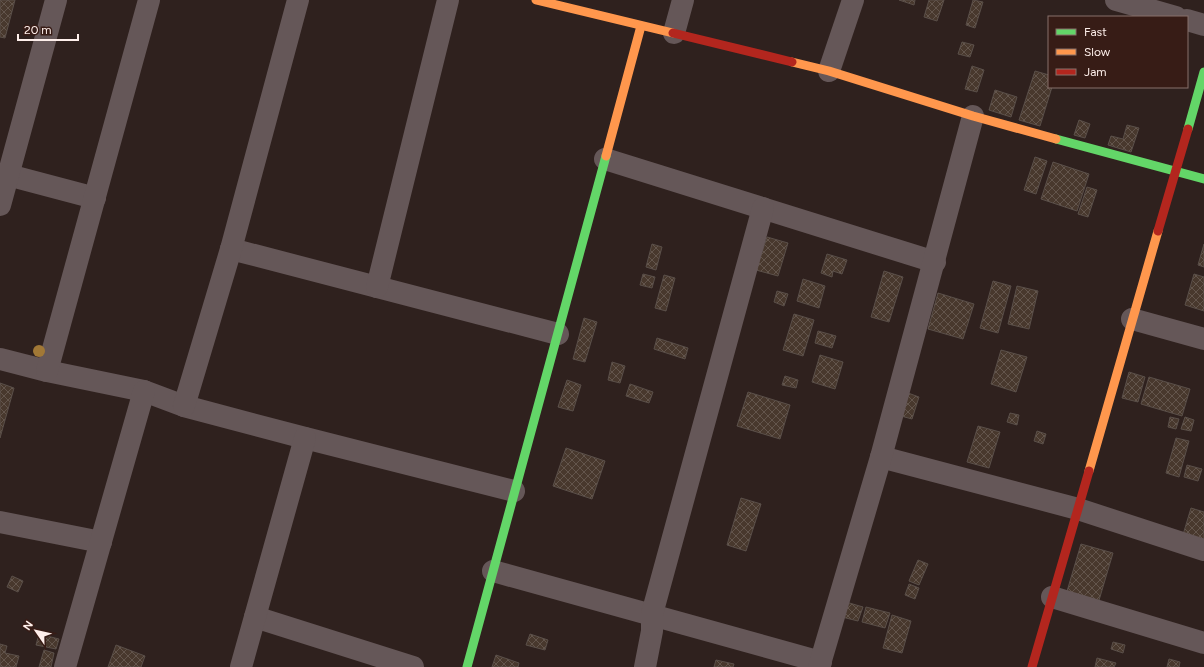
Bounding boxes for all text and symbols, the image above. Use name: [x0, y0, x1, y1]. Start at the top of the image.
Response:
scale bar: [18, 16, 78, 42]
legend: [1048, 16, 1188, 88]
text: 20 m: [24, 23, 52, 37]
text: Fast: [1084, 25, 1107, 39]
text: Slow: [1084, 45, 1111, 59]
text: Jam: [1084, 65, 1107, 79]
north arrow: [16, 611, 56, 651]
text: N: [20, 619, 36, 633]

